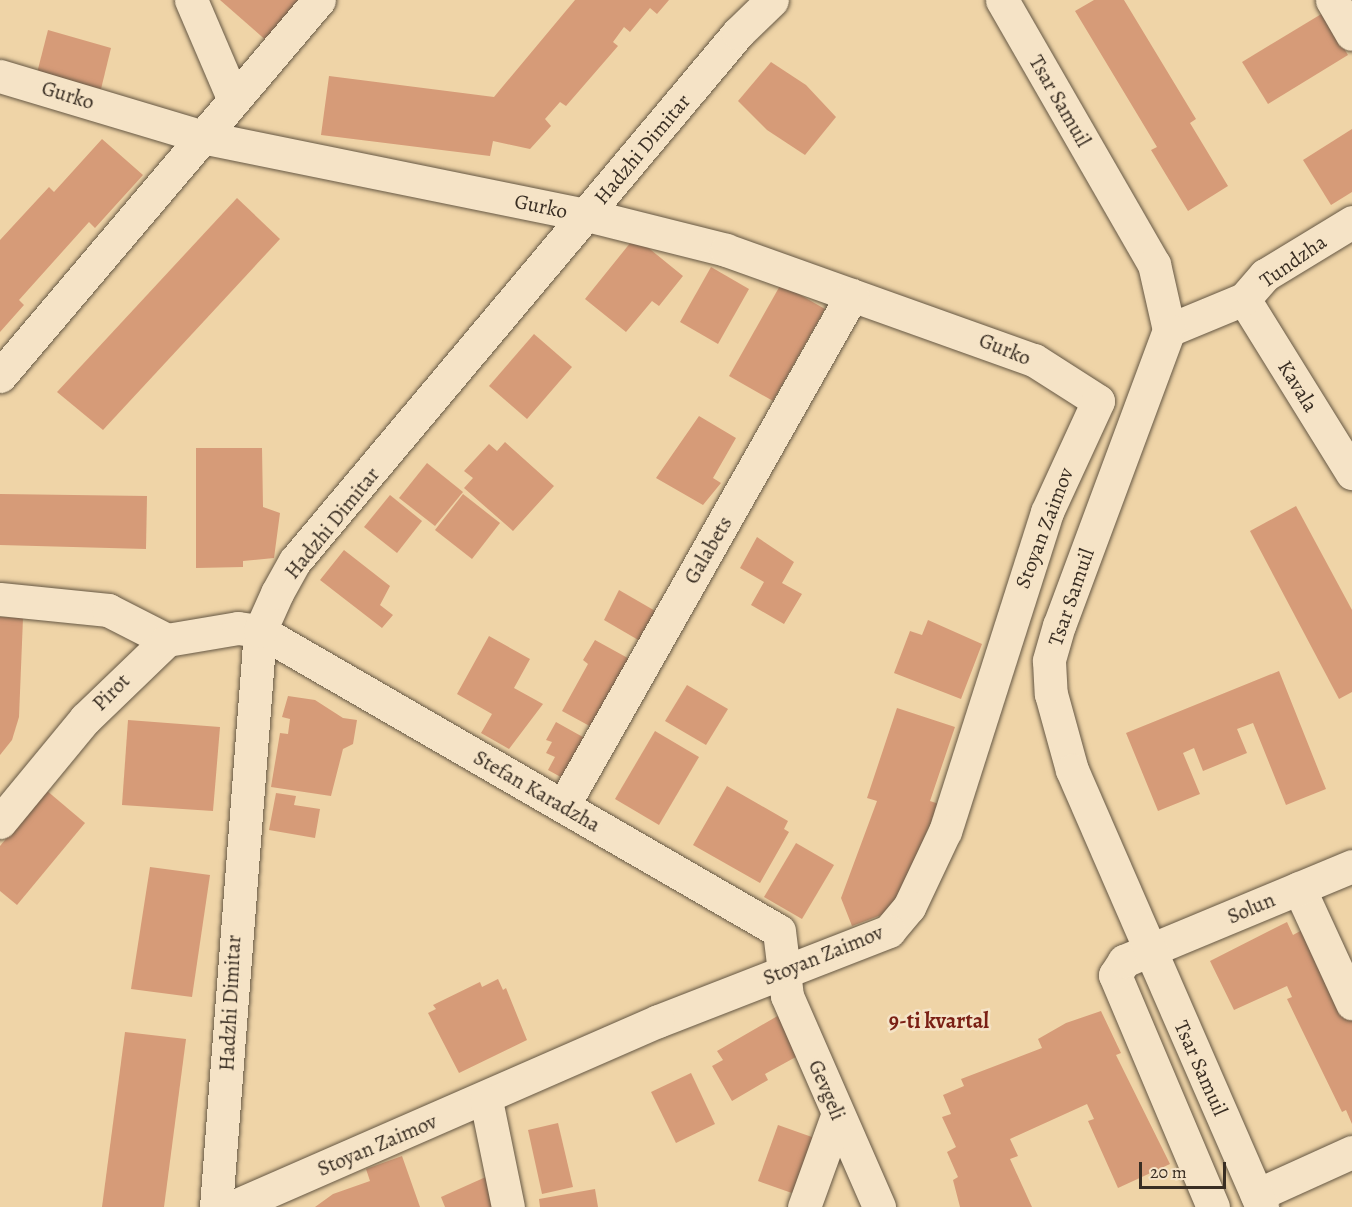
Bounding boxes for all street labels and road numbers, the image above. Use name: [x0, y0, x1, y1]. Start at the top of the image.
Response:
street label: Tsar Samuil: [1024, 51, 1096, 151]
street label: Gurko: [39, 75, 97, 115]
street label: Hadzhi Dimitar: [589, 89, 695, 209]
street label: Gurko: [512, 188, 570, 224]
street label: Tundzha: [1255, 229, 1331, 293]
street label: Gurko: [975, 327, 1035, 371]
street label: Kavala: [1272, 356, 1324, 416]
street label: Hadzhi Dimitar: [279, 462, 385, 584]
street label: Stoyan Zaimov: [1009, 464, 1079, 592]
street label: Galabets: [679, 512, 737, 588]
street label: Tsar Samuil: [1043, 545, 1099, 649]
street label: Pirot: [87, 668, 135, 716]
street label: Stefan Karadzha: [469, 745, 605, 837]
street label: Solun: [1223, 887, 1279, 929]
street label: Stoyan Zaimov: [759, 919, 887, 991]
street label: Hadzhi Dimitar: [214, 934, 246, 1072]
street label: Tsar Samuil: [1169, 1017, 1233, 1119]
street label: Gevgeli: [803, 1056, 851, 1124]
street label: Stoyan Zaimov: [314, 1109, 440, 1181]

